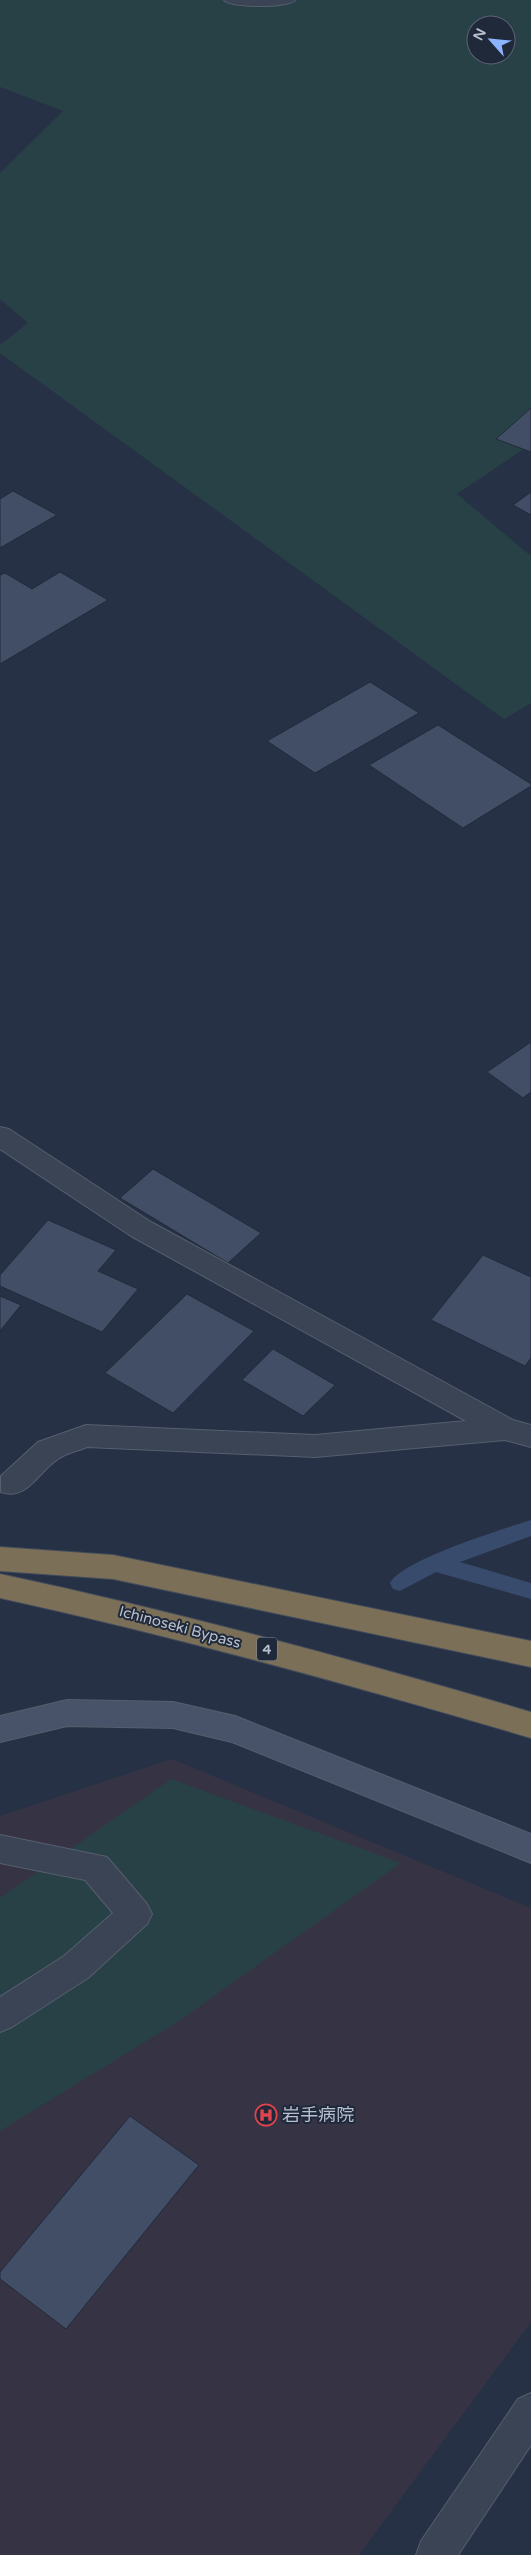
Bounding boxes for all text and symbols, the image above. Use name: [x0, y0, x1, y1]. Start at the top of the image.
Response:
north arrow: [466, 15, 516, 65]
text: N: [470, 25, 490, 43]
street label: Ichinoseki Bypass: [117, 1602, 243, 1652]
road number: 4: [257, 1638, 277, 1660]
hospital icon: 岩手病院: [254, 2103, 278, 2127]
place label: 岩手病院: [282, 2104, 354, 2126]

